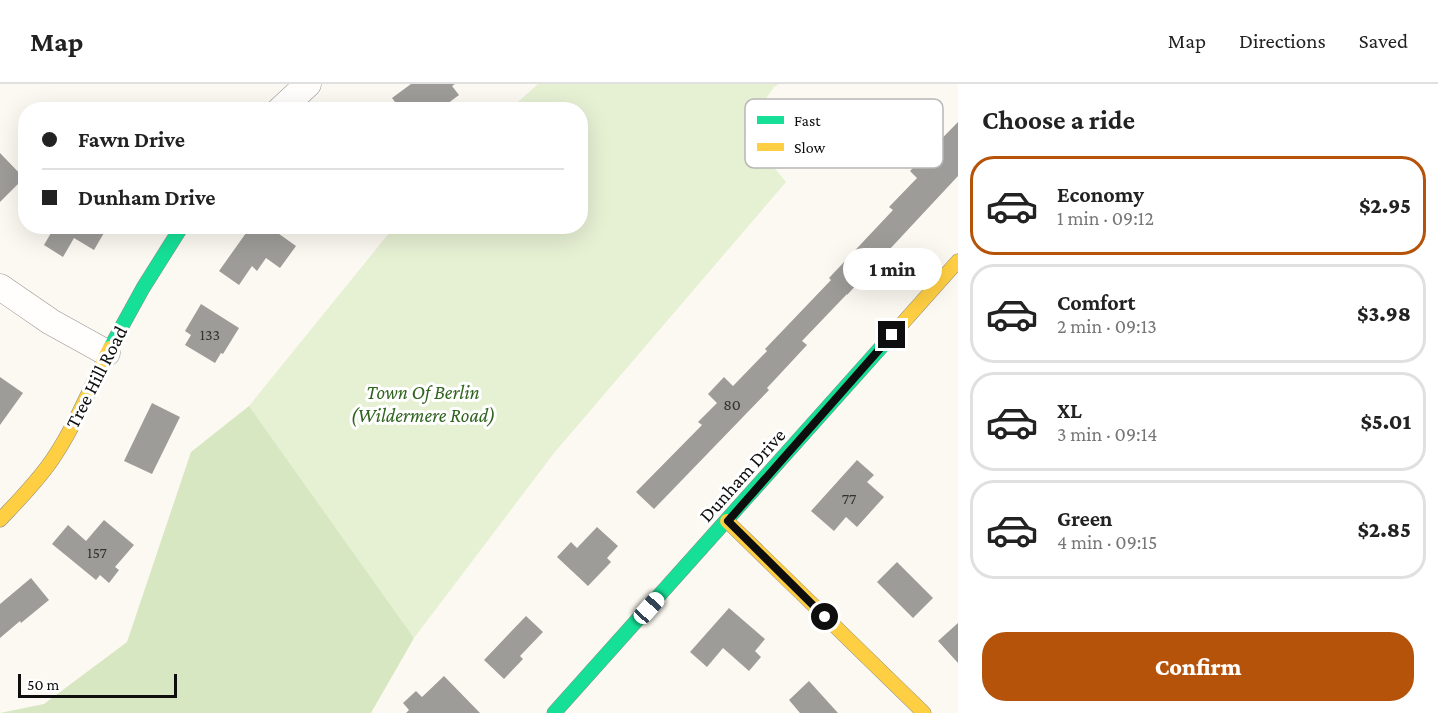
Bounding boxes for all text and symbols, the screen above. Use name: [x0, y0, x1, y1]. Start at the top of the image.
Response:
text: Map: [30, 26, 83, 57]
text: Map: [1168, 29, 1206, 53]
text: Directions: [1239, 29, 1326, 53]
text: Saved: [1359, 29, 1408, 53]
legend: [745, 99, 943, 168]
text: Choose a ride: [982, 105, 1135, 135]
text: Fast: [794, 112, 821, 129]
text: Fawn Drive: [78, 127, 185, 152]
text: Slow: [794, 139, 826, 156]
icon: car: [985, 179, 1039, 233]
text: Economy: [1057, 182, 1144, 207]
text: Dunham Drive: [78, 185, 215, 210]
text: $2.95: [1359, 193, 1411, 218]
text: 1 min · 09:12: [1057, 207, 1154, 229]
callout: 1 min: [842, 248, 942, 290]
text: 1 min: [869, 258, 916, 280]
icon: car: [985, 287, 1039, 341]
text: Comfort: [1057, 290, 1135, 315]
text: $3.98: [1357, 301, 1411, 326]
text: 2 min · 09:13: [1057, 315, 1157, 337]
route end: [878, 321, 905, 348]
street label: Tree Hill Road: [61, 322, 131, 432]
house number: 133: [200, 326, 220, 343]
park label: Town Of Berlin (Wildermere Road): [351, 381, 495, 427]
icon: car: [985, 395, 1039, 449]
house number: 80: [723, 396, 741, 413]
text: XL: [1057, 398, 1082, 423]
text: $5.01: [1360, 409, 1411, 434]
text: 3 min · 09:14: [1057, 423, 1158, 445]
street label: Dunham Drive: [694, 424, 790, 526]
house number: 77: [842, 490, 857, 507]
icon: car: [985, 503, 1039, 557]
text: Green: [1057, 506, 1113, 531]
text: $2.85: [1357, 517, 1411, 542]
text: 4 min · 09:15: [1057, 531, 1157, 553]
house number: 157: [87, 544, 108, 561]
car: [630, 589, 668, 627]
route start: [811, 603, 838, 630]
button: Confirm: [982, 632, 1414, 701]
scale bar: [18, 671, 177, 698]
text: 50 m: [27, 676, 59, 693]

